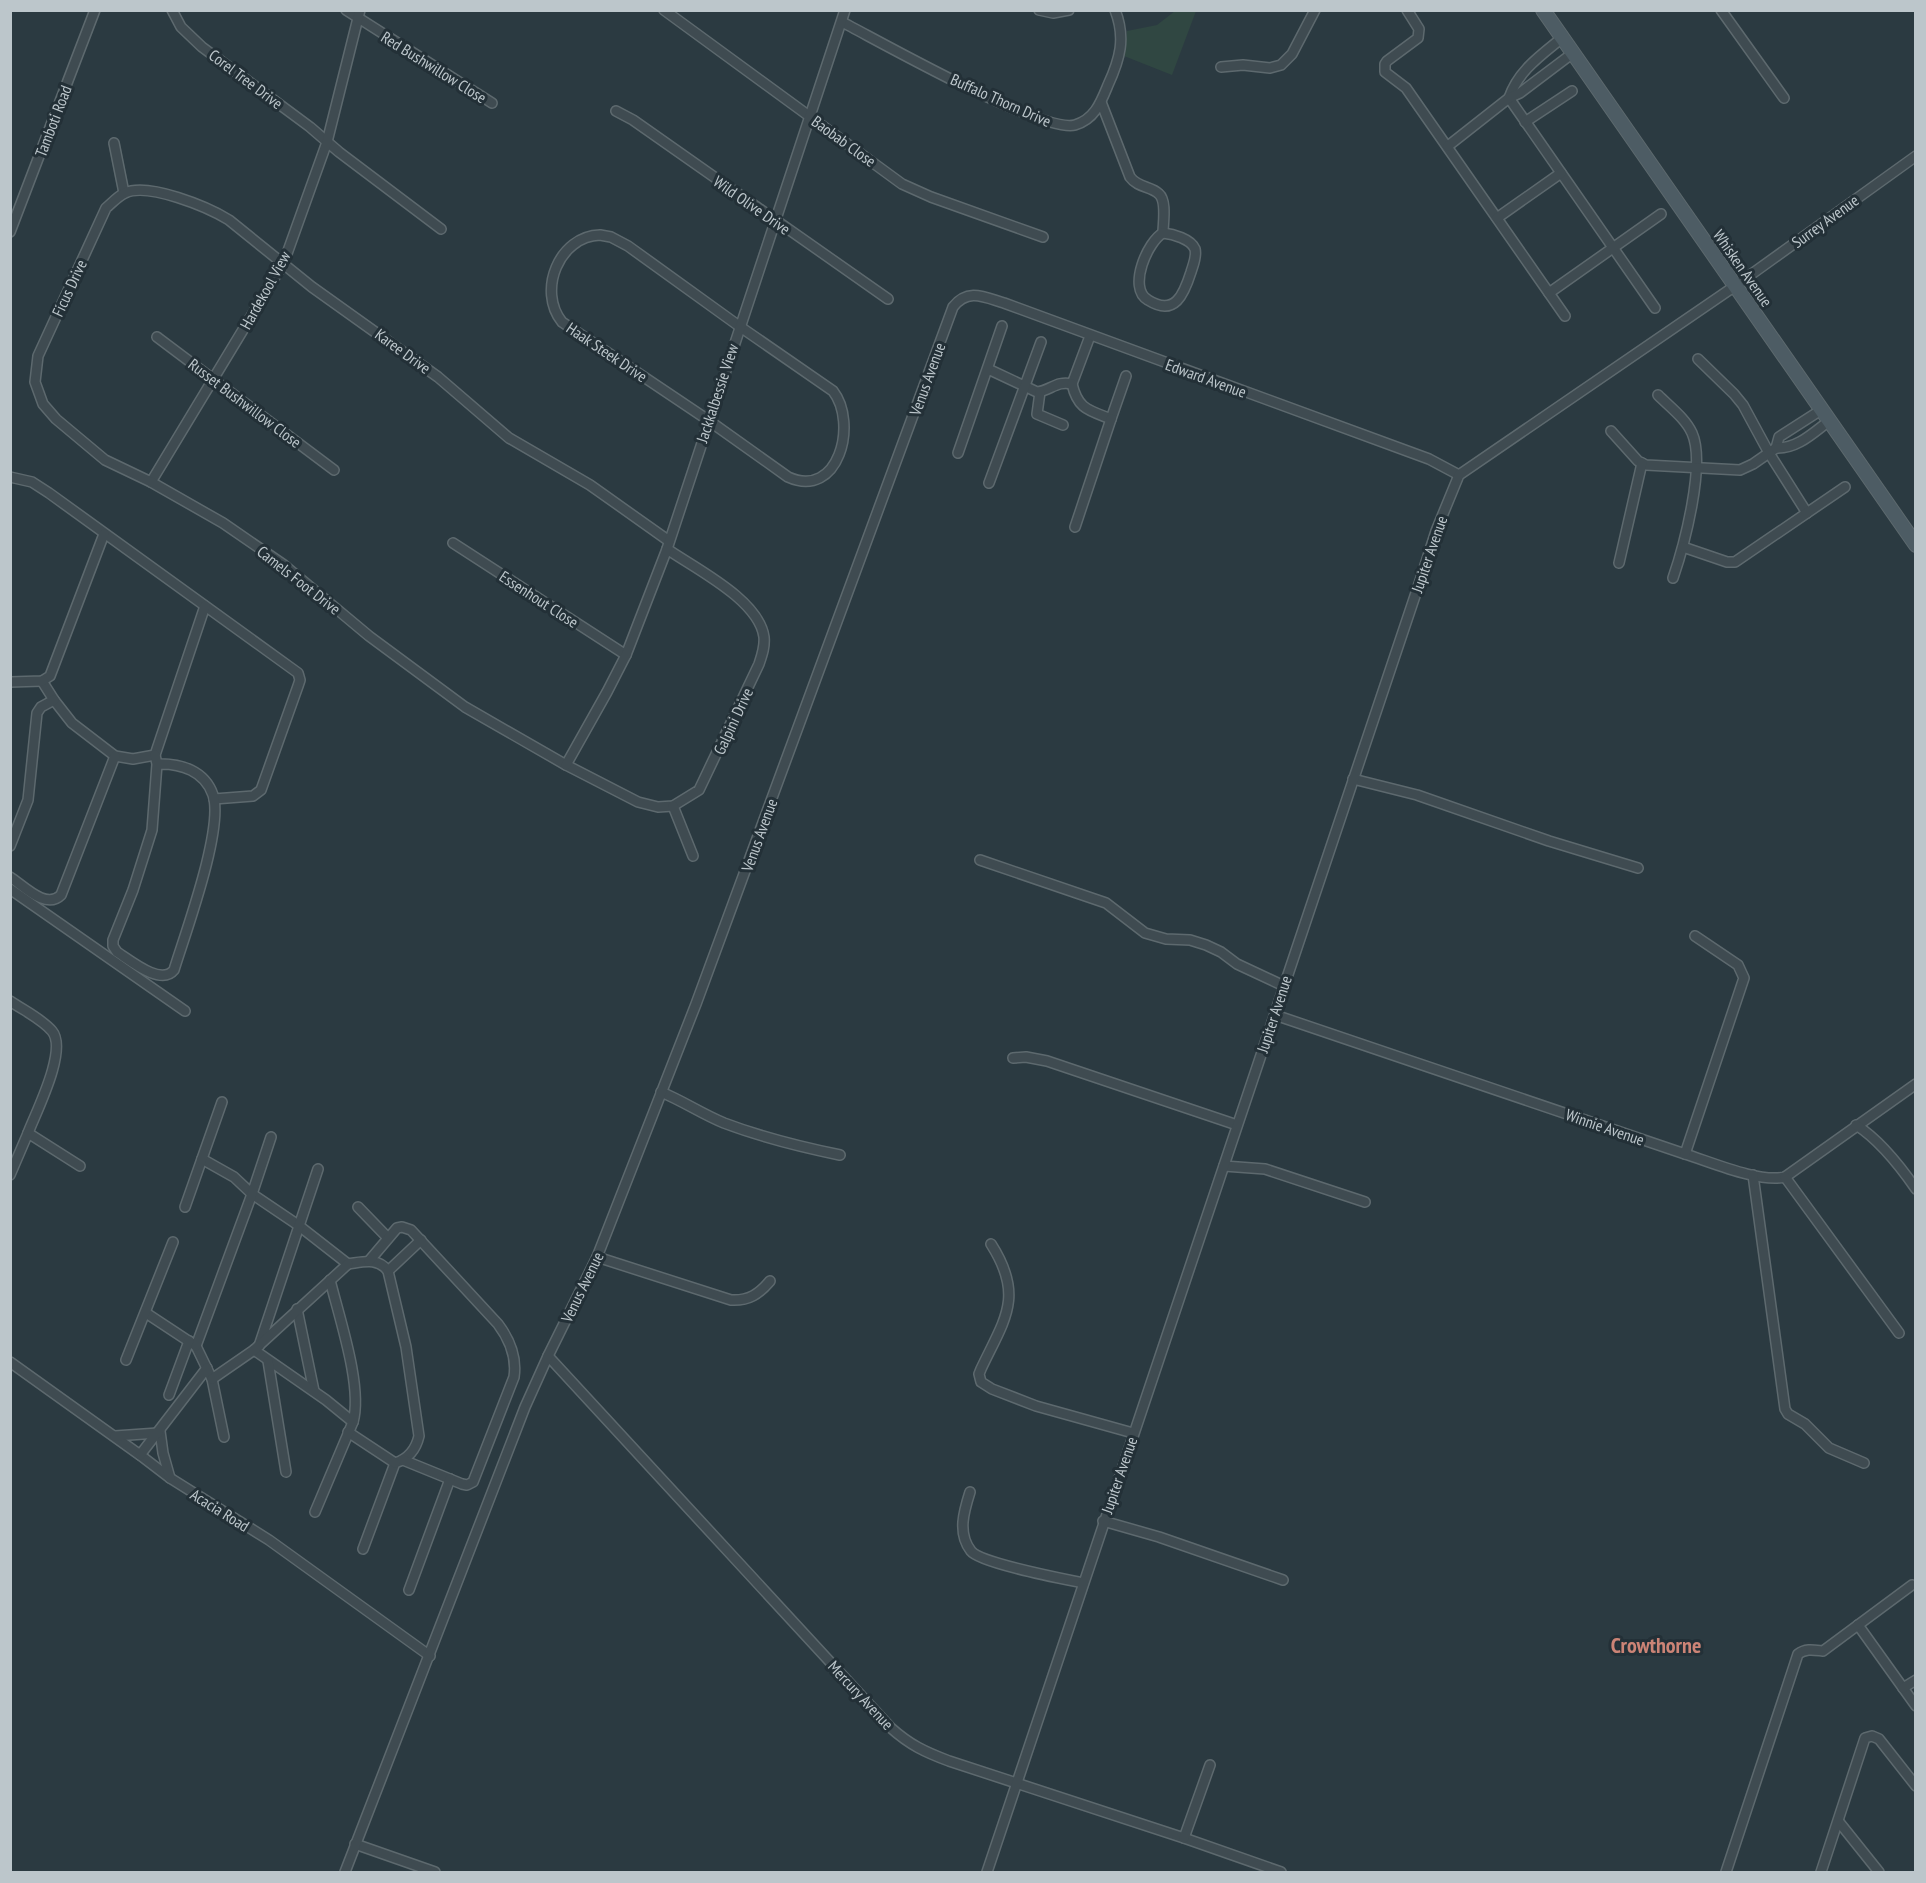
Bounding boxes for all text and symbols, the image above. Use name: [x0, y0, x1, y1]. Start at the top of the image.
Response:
street label: Red Bushwillow Close: [378, 27, 490, 107]
street label: Corel Tree Drive: [205, 45, 287, 113]
street label: Buffalo Thorn Drive: [948, 69, 1054, 131]
street label: Tamboti Road: [30, 82, 76, 160]
street label: Baobab Close: [808, 111, 880, 171]
street label: Wild Olive Drive: [710, 171, 794, 239]
street label: Surrey Avenue: [1788, 190, 1862, 252]
street label: Whisken Avenue: [1709, 225, 1777, 311]
street label: Hardekool View: [235, 247, 295, 333]
street label: Ficus Drive: [47, 256, 91, 320]
street label: Haak Steek Drive: [563, 318, 651, 386]
street label: Karee Drive: [371, 324, 435, 378]
street label: Venus Avenue: [904, 340, 949, 419]
street label: Jackkalbessie View: [691, 341, 743, 446]
street label: Russet Bushwillow Close: [185, 354, 305, 452]
street label: Edward Avenue: [1163, 354, 1249, 402]
street label: Jupiter Avenue: [1406, 513, 1451, 596]
street label: Camels Foot Drive: [253, 541, 345, 619]
street label: Essenhout Close: [496, 566, 582, 632]
street label: Galpini Drive: [709, 684, 757, 758]
street label: Venus Avenue: [736, 796, 781, 875]
street label: Jupiter Avenue: [1252, 973, 1296, 1056]
street label: Winnie Avenue: [1563, 1104, 1647, 1150]
street label: Venus Avenue: [556, 1248, 608, 1326]
street label: Jupiter Avenue: [1096, 1434, 1141, 1517]
street label: Acacia Road: [187, 1484, 253, 1536]
district label: Crowthorne: [1611, 1631, 1701, 1659]
street label: Mercury Avenue: [824, 1656, 898, 1734]

